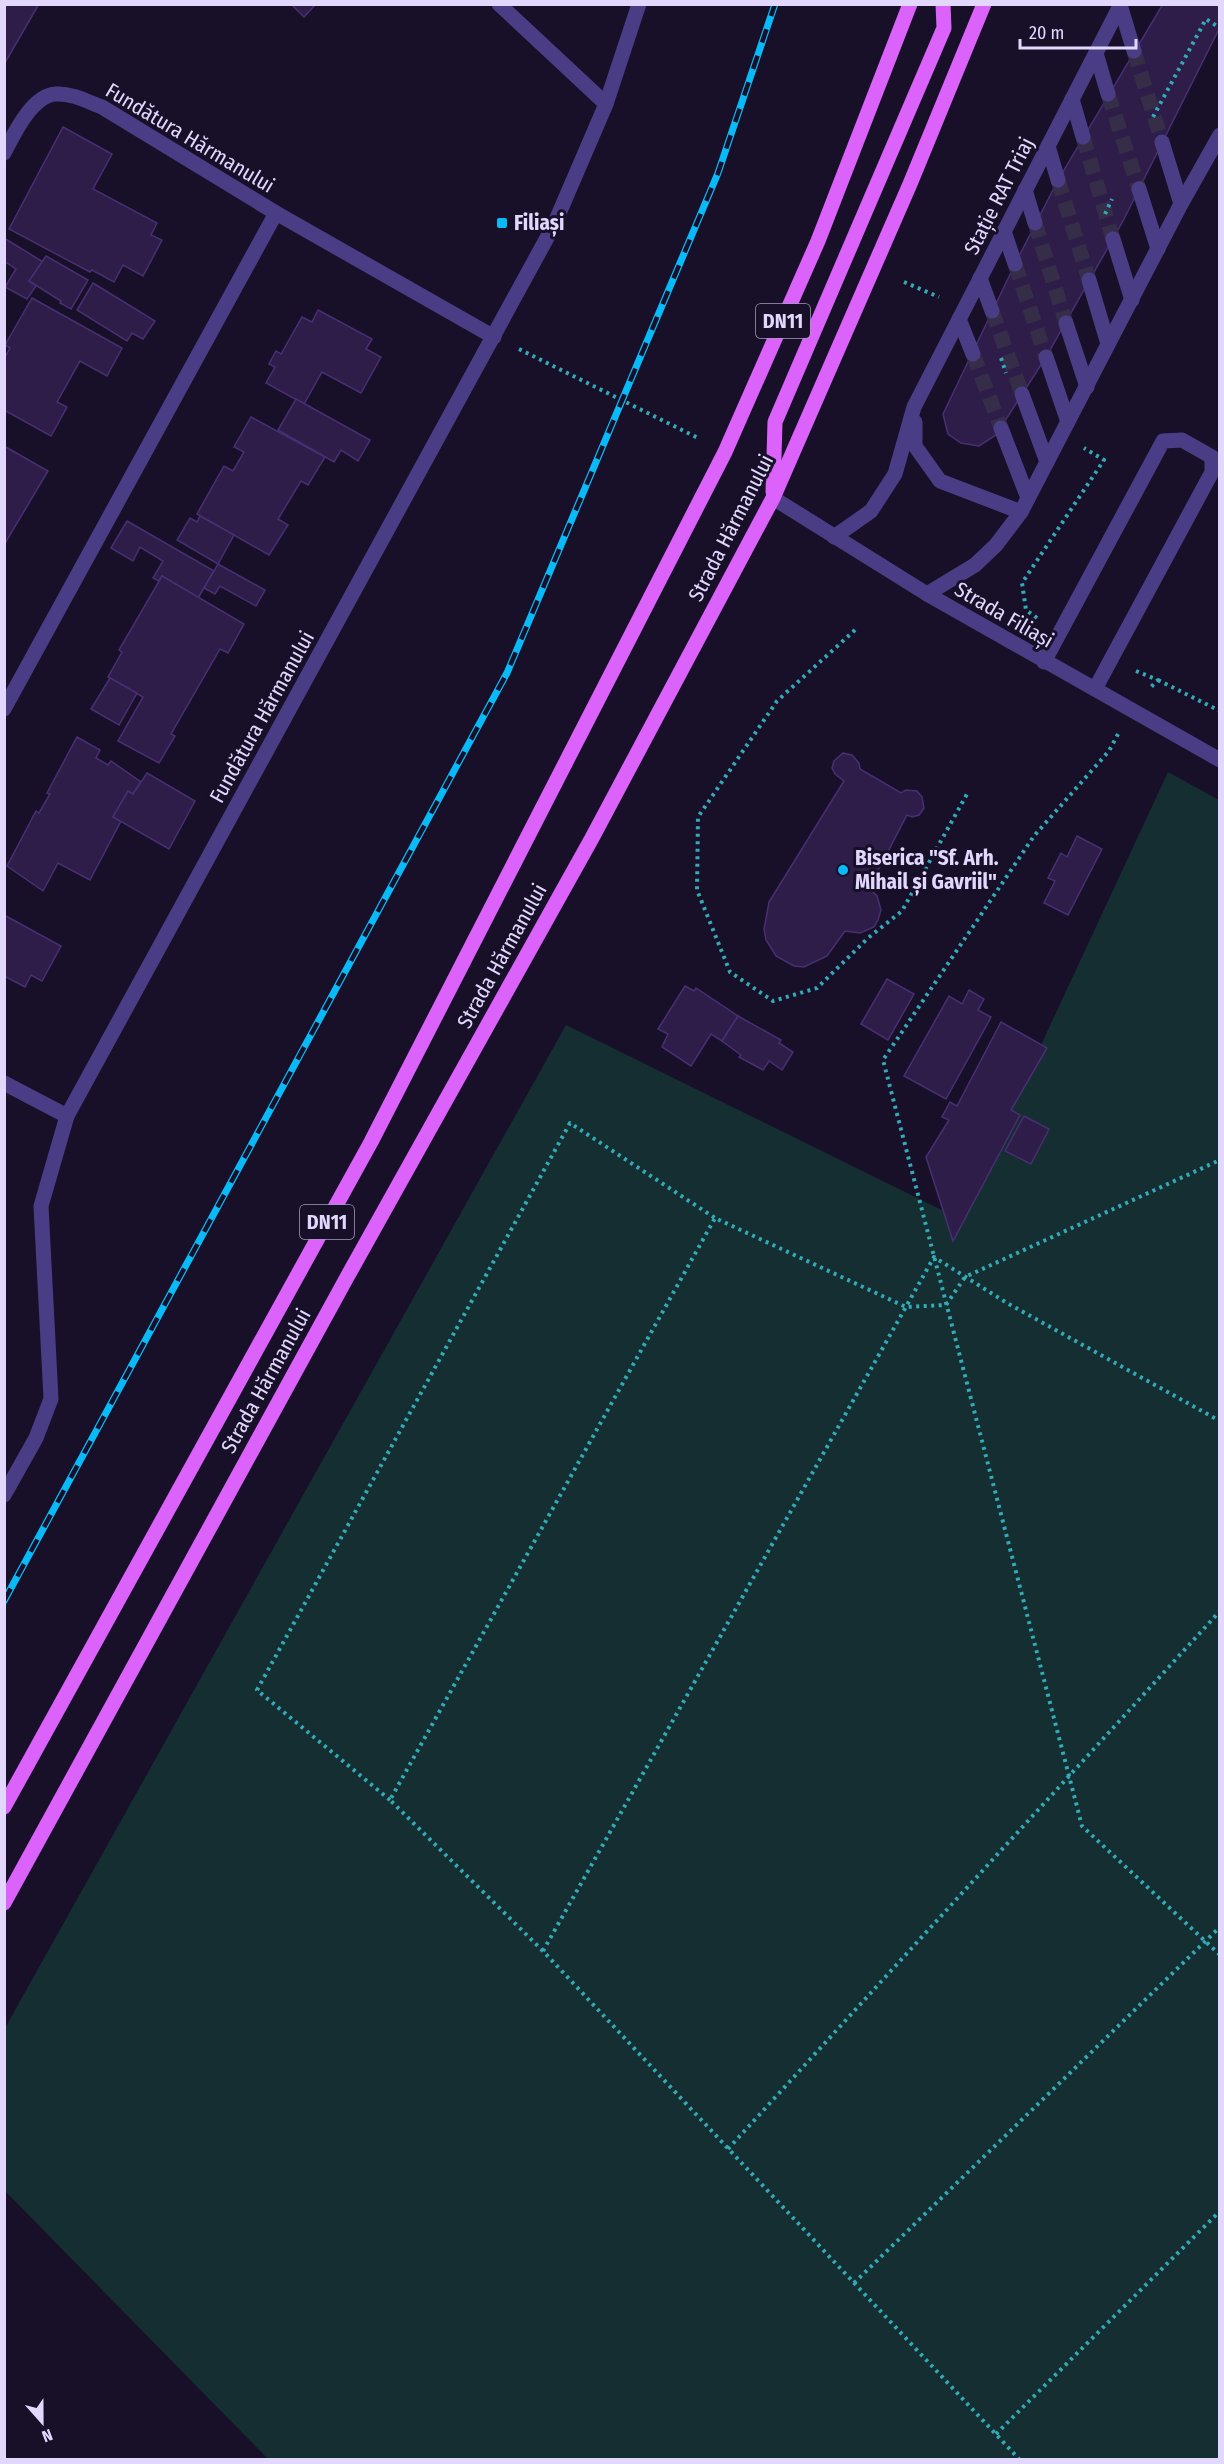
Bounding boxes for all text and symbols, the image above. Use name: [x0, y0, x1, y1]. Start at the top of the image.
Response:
scale bar: [1020, 12, 1136, 50]
text: 20 m: [1029, 22, 1064, 44]
street label: Fundătura Hărmanului: [101, 77, 279, 199]
street label: Stație RAT Triaj: [958, 133, 1040, 259]
place label: Filiași: [514, 210, 564, 237]
marker: Filiași: [495, 216, 509, 230]
road number: DN11: [756, 304, 810, 338]
street label: Strada Hărmanului: [683, 450, 779, 606]
street label: Strada Filiași: [950, 576, 1058, 654]
street label: Fundătura Hărmanului: [204, 627, 320, 807]
place label: Biserica "Sf. Arh. Mihail și Gavriil": [855, 845, 999, 896]
marker: Biserica "Sf. Arh. Mihail și Gavriil": [836, 863, 850, 877]
street label: Strada Hărmanului: [452, 879, 552, 1033]
road number: DN11: [300, 1205, 354, 1239]
street label: Strada Hărmanului: [216, 1304, 316, 1458]
north arrow: [12, 2392, 72, 2452]
text: N: [39, 2425, 55, 2446]

